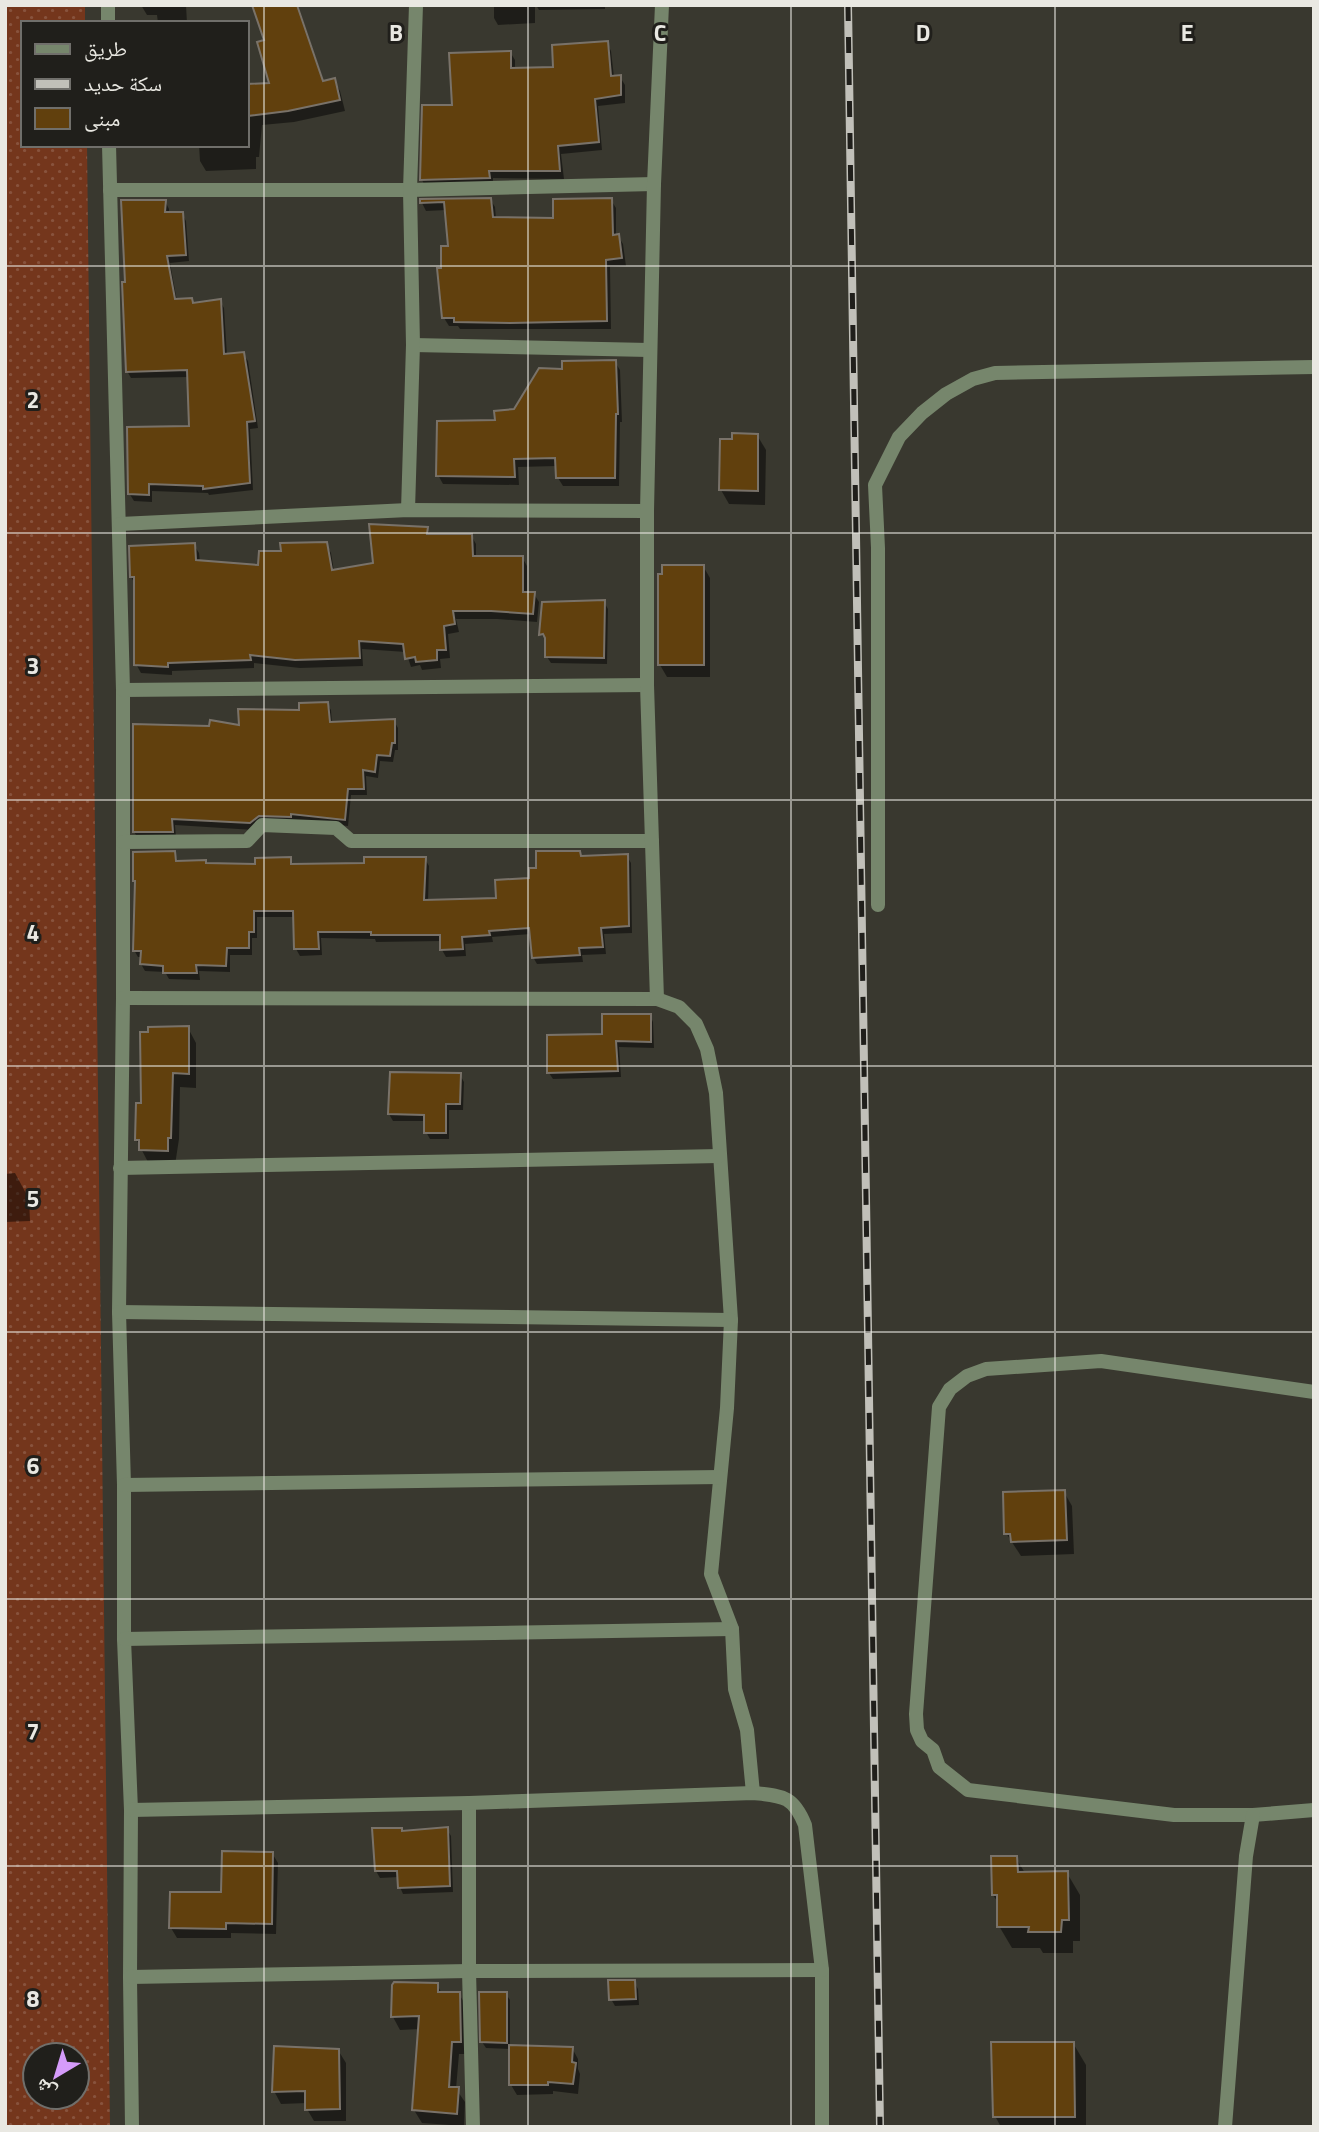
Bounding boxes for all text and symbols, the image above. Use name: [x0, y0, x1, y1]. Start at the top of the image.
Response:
text: B: [389, 15, 403, 50]
text: C: [654, 15, 666, 50]
text: D: [916, 15, 930, 50]
text: E: [1181, 15, 1193, 50]
legend: [21, 21, 248, 147]
text: طريق: [84, 32, 127, 64]
text: سكة حديد: [84, 67, 162, 99]
text: مبنى: [84, 102, 120, 134]
text: 2: [27, 382, 39, 417]
text: 3: [27, 648, 39, 683]
text: 4: [27, 915, 39, 950]
text: 5: [27, 1181, 39, 1216]
text: 6: [27, 1448, 40, 1483]
text: 7: [27, 1714, 39, 1749]
text: 8: [27, 1981, 40, 2016]
north arrow: [21, 2041, 91, 2111]
text: ش: [28, 2072, 62, 2107]

